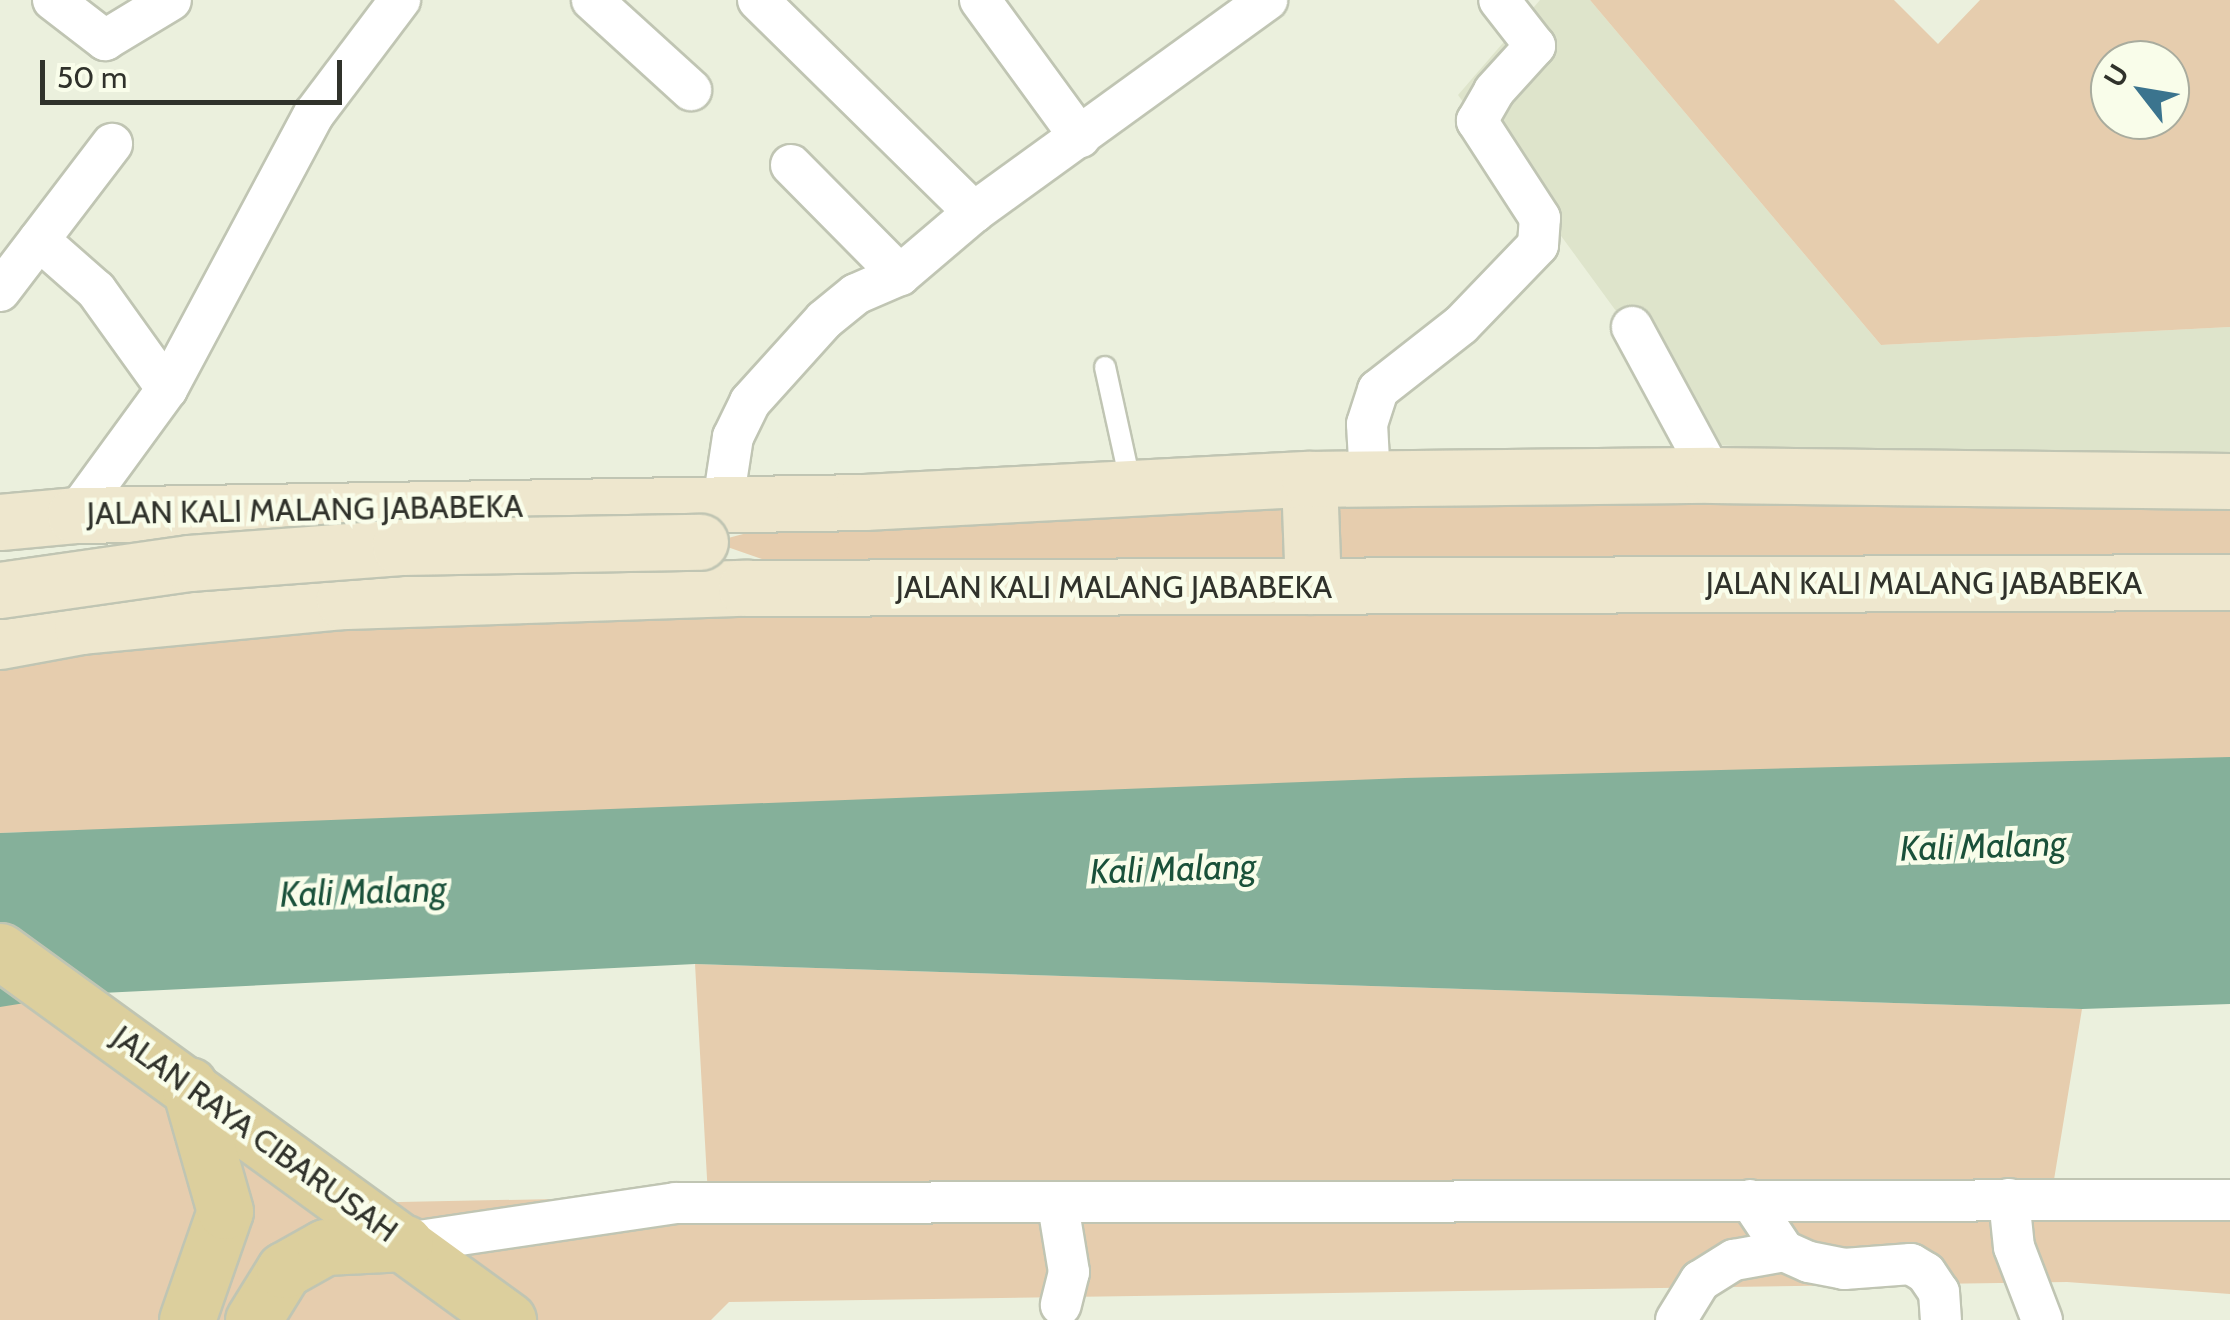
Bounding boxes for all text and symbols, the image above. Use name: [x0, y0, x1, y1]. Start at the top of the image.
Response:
scale bar: [45, 40, 348, 102]
north arrow: [2090, 40, 2190, 140]
text: U: [2096, 58, 2136, 93]
text: 50 m: [57, 59, 127, 96]
street label: JALAN KALI MALANG JABABEKA: [86, 487, 524, 533]
street label: JALAN KALI MALANG JABABEKA: [1706, 564, 2142, 602]
street label: JALAN KALI MALANG JABABEKA: [896, 568, 1332, 606]
water label: Kali Malang: [1899, 822, 2067, 870]
water label: Kali Malang: [1089, 845, 1257, 893]
water label: Kali Malang: [279, 868, 447, 916]
street label: JALAN RAYA CIBARUSAH: [105, 1018, 405, 1250]

